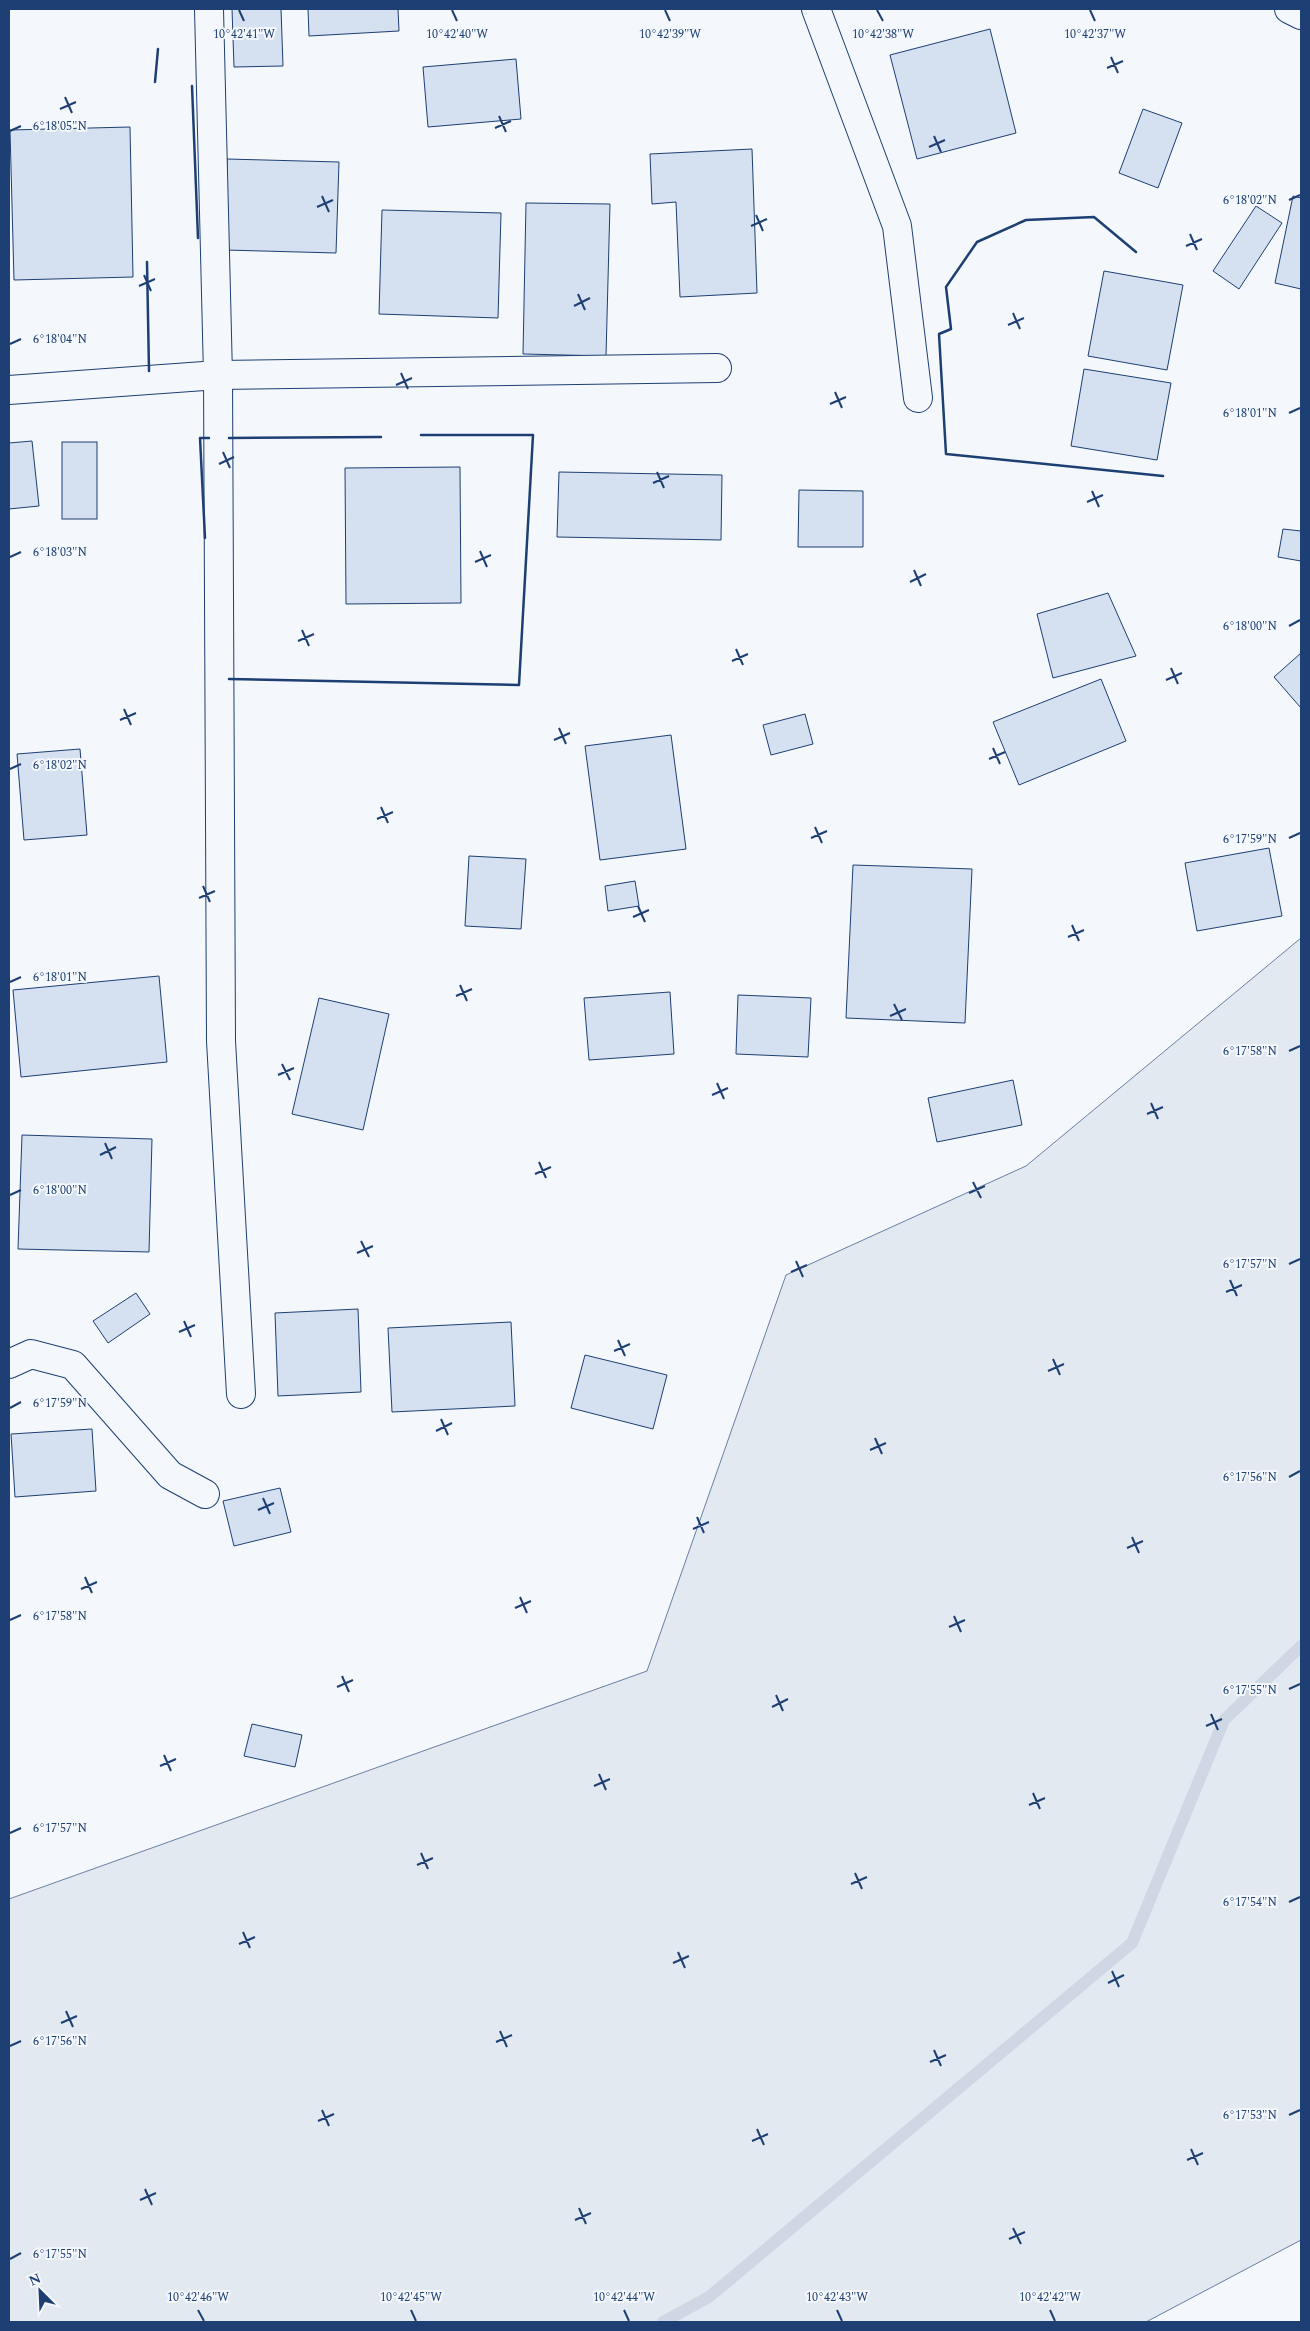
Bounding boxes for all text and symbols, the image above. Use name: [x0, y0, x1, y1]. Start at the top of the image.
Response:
text: 10°42'41"W: [213, 25, 275, 44]
text: 10°42'40"W: [426, 25, 488, 44]
text: 10°42'39"W: [639, 25, 701, 44]
text: 10°42'38"W: [852, 25, 914, 44]
text: 10°42'37"W: [1064, 25, 1126, 44]
text: 6°18'05"N: [33, 117, 87, 136]
text: 6°18'02"N: [1223, 191, 1277, 210]
text: 6°18'04"N: [33, 330, 87, 349]
text: 6°18'01"N: [1223, 404, 1277, 423]
text: 6°18'03"N: [33, 543, 87, 562]
text: 6°18'00"N: [1223, 617, 1277, 636]
text: 6°18'02"N: [33, 756, 87, 775]
text: 6°17'59"N: [1223, 830, 1277, 849]
text: 6°18'01"N: [33, 968, 87, 987]
text: 6°17'58"N: [1223, 1042, 1277, 1061]
text: 6°18'00"N: [33, 1181, 87, 1200]
text: 6°17'57"N: [1223, 1255, 1277, 1274]
text: 6°17'59"N: [33, 1394, 87, 1413]
text: 6°17'56"N: [1223, 1468, 1277, 1487]
text: 6°17'58"N: [33, 1607, 87, 1626]
text: 6°17'55"N: [1223, 1681, 1277, 1700]
text: 6°17'57"N: [33, 1819, 87, 1838]
text: 6°17'54"N: [1223, 1893, 1277, 1912]
text: 6°17'56"N: [33, 2032, 87, 2051]
text: 6°17'53"N: [1223, 2106, 1277, 2125]
text: 6°17'55"N: [33, 2245, 87, 2264]
north arrow: [15, 2266, 65, 2316]
text: N: [25, 2268, 44, 2291]
text: 10°42'46"W: [167, 2288, 229, 2307]
text: 10°42'45"W: [380, 2288, 442, 2307]
text: 10°42'44"W: [593, 2288, 655, 2307]
text: 10°42'43"W: [806, 2288, 868, 2307]
text: 10°42'42"W: [1019, 2288, 1081, 2307]

